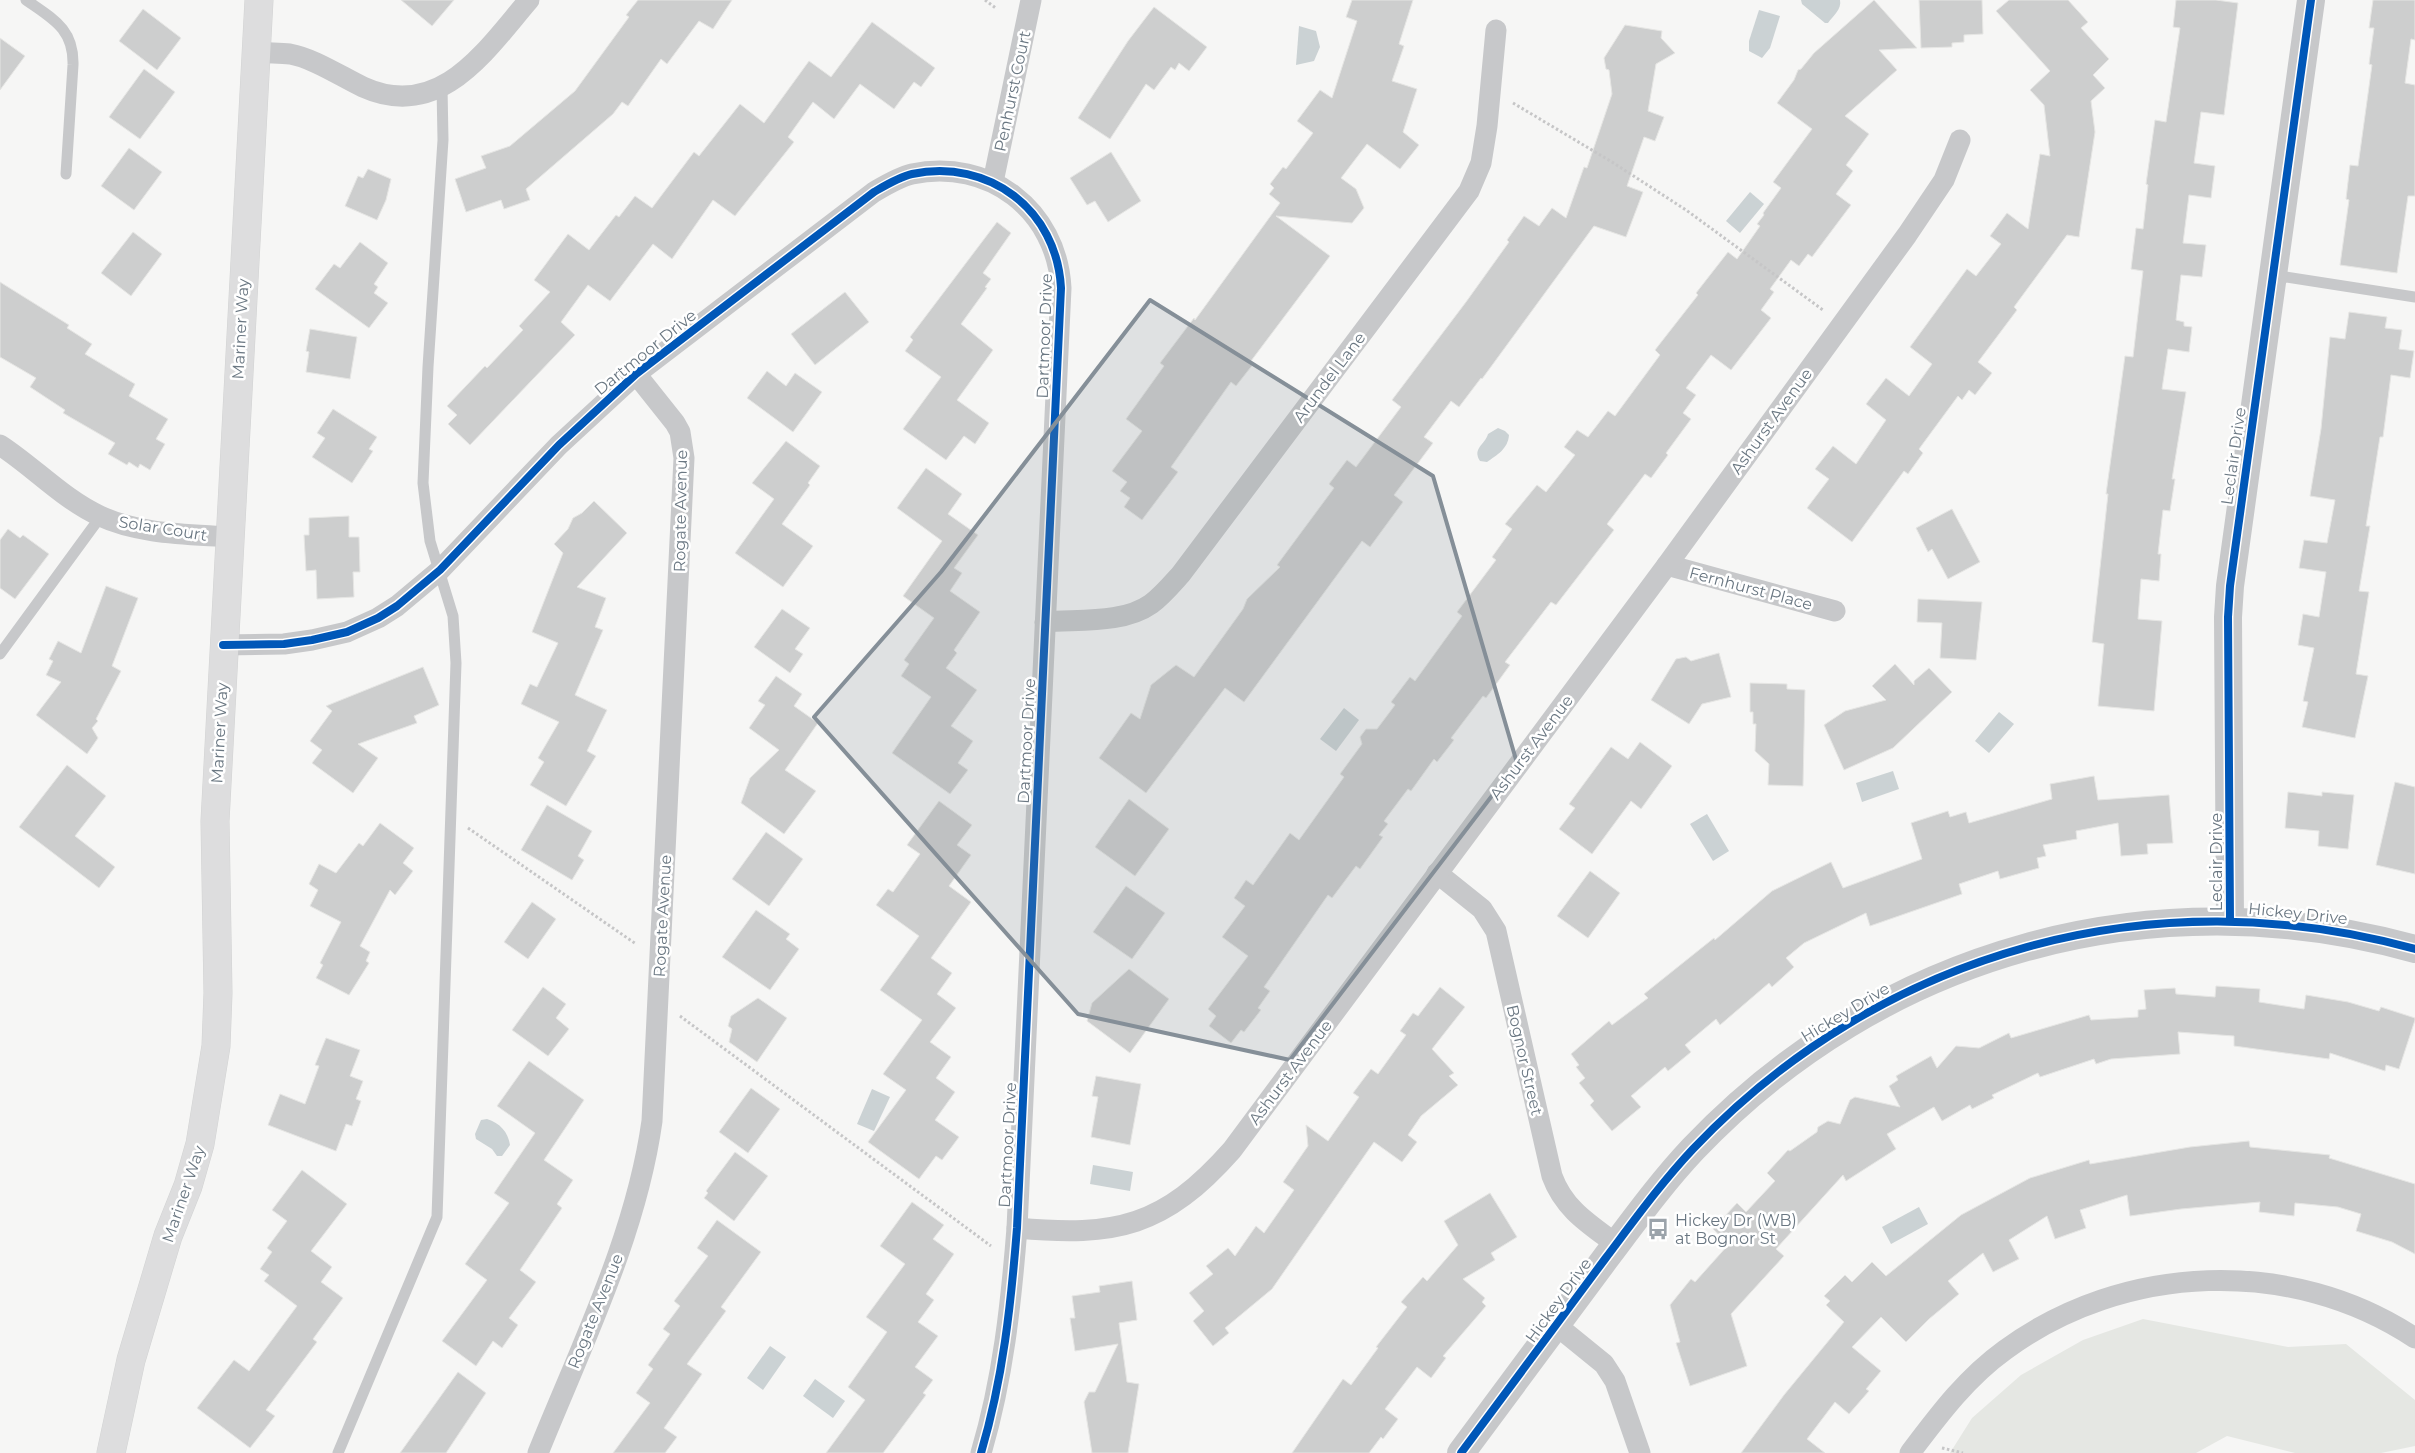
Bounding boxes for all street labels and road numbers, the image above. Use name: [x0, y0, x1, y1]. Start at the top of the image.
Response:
street label: Penhurst Court: [990, 28, 1035, 153]
street label: Dartmoor Drive: [1033, 273, 1056, 399]
street label: Mariner Way: [228, 278, 253, 380]
street label: Dartmoor Drive: [591, 306, 700, 399]
street label: Arundel Lane: [1289, 329, 1369, 426]
street label: Ashurst Avenue: [1727, 365, 1816, 478]
street label: Leclair Drive: [2217, 406, 2250, 506]
street label: Rogate Avenue: [670, 450, 691, 572]
street label: Solar Court: [117, 512, 209, 545]
street label: Fernhurst Place: [1687, 563, 1815, 614]
street label: Dartmoor Drive: [1014, 678, 1039, 804]
street label: Mariner Way: [207, 682, 232, 784]
street label: Ashurst Avenue: [1486, 691, 1577, 803]
street label: Leclair Drive: [2207, 813, 2226, 911]
street label: Rogate Avenue: [650, 854, 675, 978]
street label: Hickey Drive: [2247, 899, 2349, 928]
street label: Hickey Drive: [1798, 979, 1893, 1046]
street label: Bognor Street: [1503, 1003, 1547, 1118]
street label: Ashurst Avenue: [1245, 1016, 1336, 1128]
street label: Dartmoor Drive: [995, 1082, 1020, 1208]
street label: Mariner Way: [158, 1143, 209, 1245]
street label: Rogate Avenue: [564, 1251, 627, 1372]
street label: Hickey Drive: [1521, 1254, 1595, 1346]

